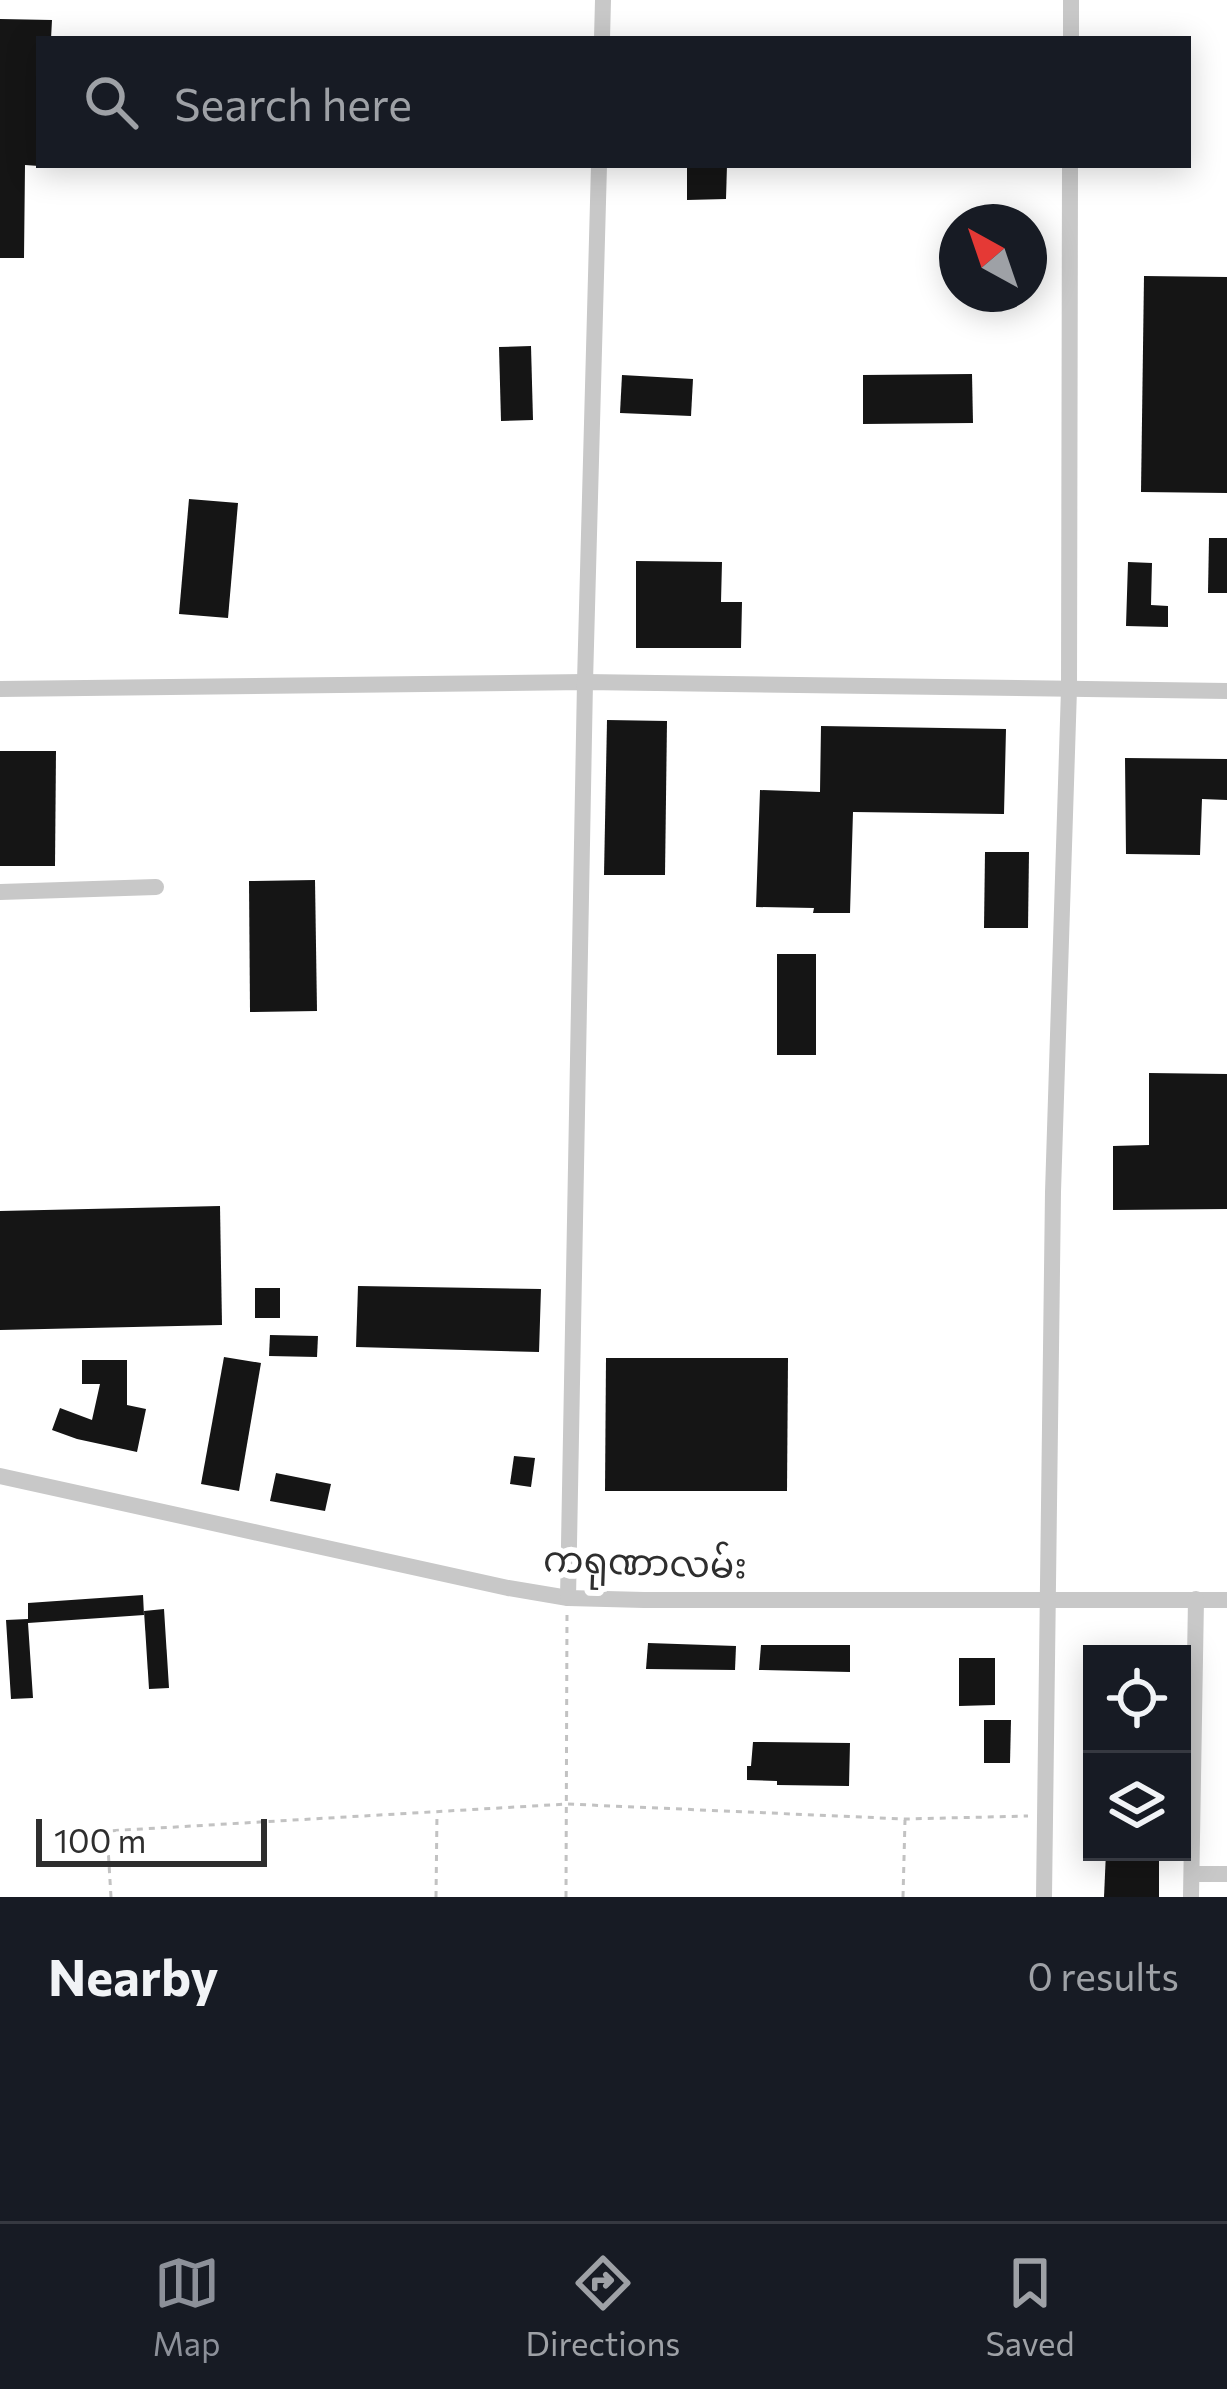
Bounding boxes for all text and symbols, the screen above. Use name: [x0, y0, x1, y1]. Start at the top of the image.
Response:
search box: [36, 36, 1191, 168]
icon: search: [78, 69, 144, 135]
text: Search here: [174, 75, 412, 130]
north arrow: [939, 204, 1047, 312]
street label: ကရုဏာလမ်း: [542, 1534, 748, 1596]
map controls: [1083, 1645, 1191, 1861]
button: locate: [1083, 1645, 1191, 1753]
button: layers: [1083, 1753, 1191, 1861]
scale bar: [36, 1813, 267, 1866]
text: 100 m: [54, 1819, 146, 1860]
text: Nearby: [48, 1944, 218, 2007]
text: 0 results: [1027, 1951, 1179, 1999]
tab: Map: [153, 2250, 221, 2363]
tab: Directions: [526, 2250, 680, 2363]
tab: Saved: [985, 2250, 1074, 2363]

